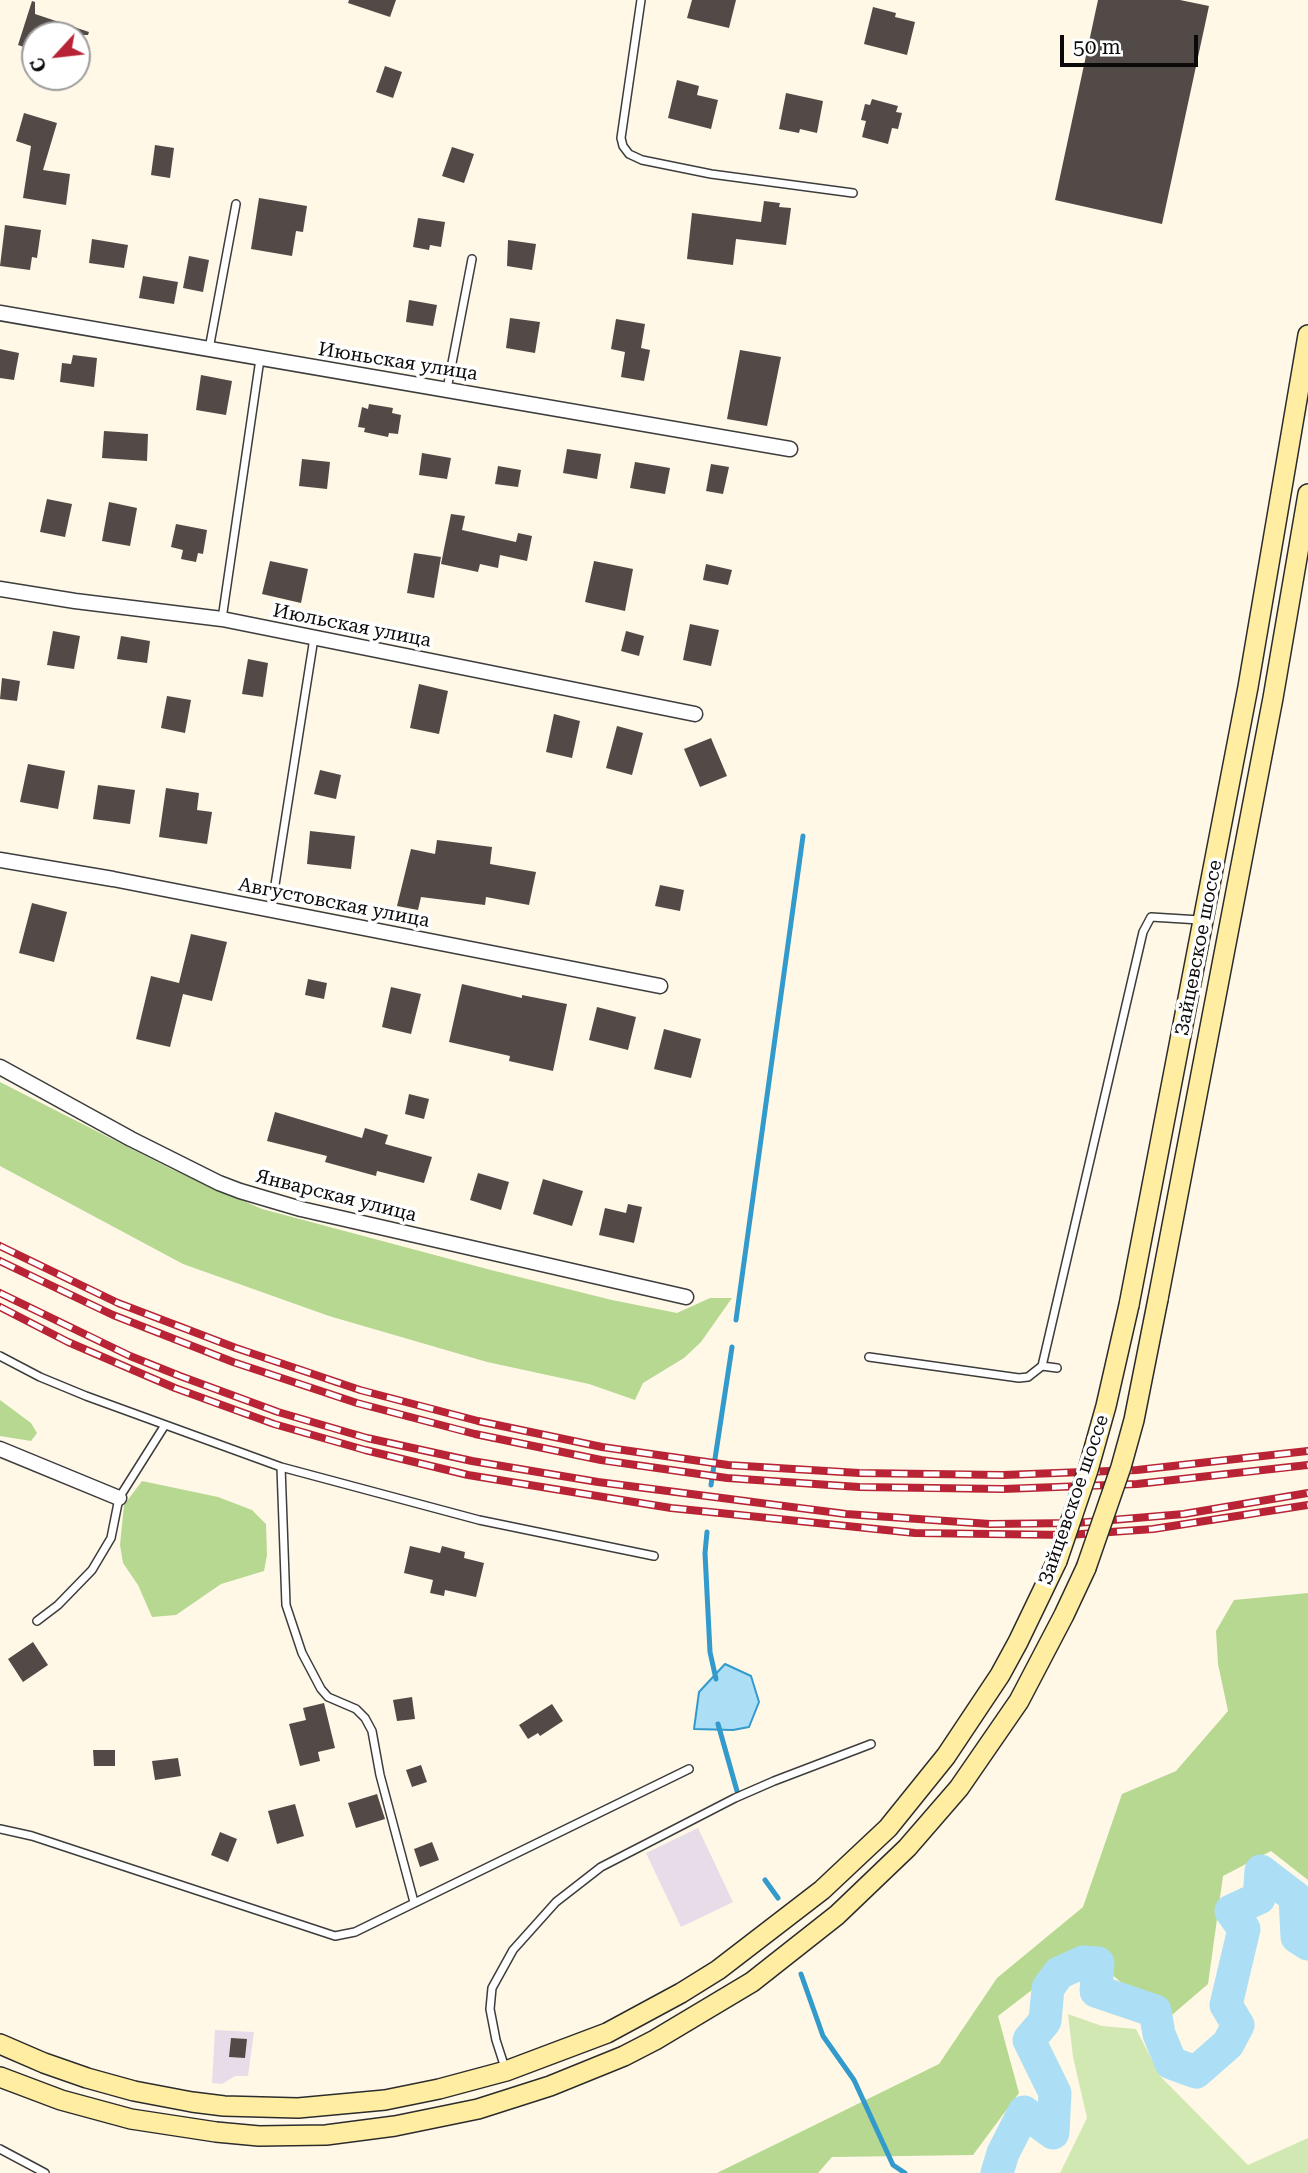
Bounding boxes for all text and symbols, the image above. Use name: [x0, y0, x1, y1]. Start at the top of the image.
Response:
north arrow: [21, 21, 91, 91]
scale bar: [1063, 21, 1201, 65]
text: 50 m: [1073, 35, 1121, 59]
text: С: [25, 54, 52, 76]
street label: Июньская улица: [317, 338, 479, 386]
street label: Июльская улица: [271, 599, 433, 653]
street label: Зайцевское шоссе: [1171, 858, 1227, 1038]
street label: Августовская улица: [236, 873, 432, 933]
street label: Январская улица: [253, 1165, 419, 1227]
street label: Зайцевское шоссе: [1034, 1412, 1114, 1588]

